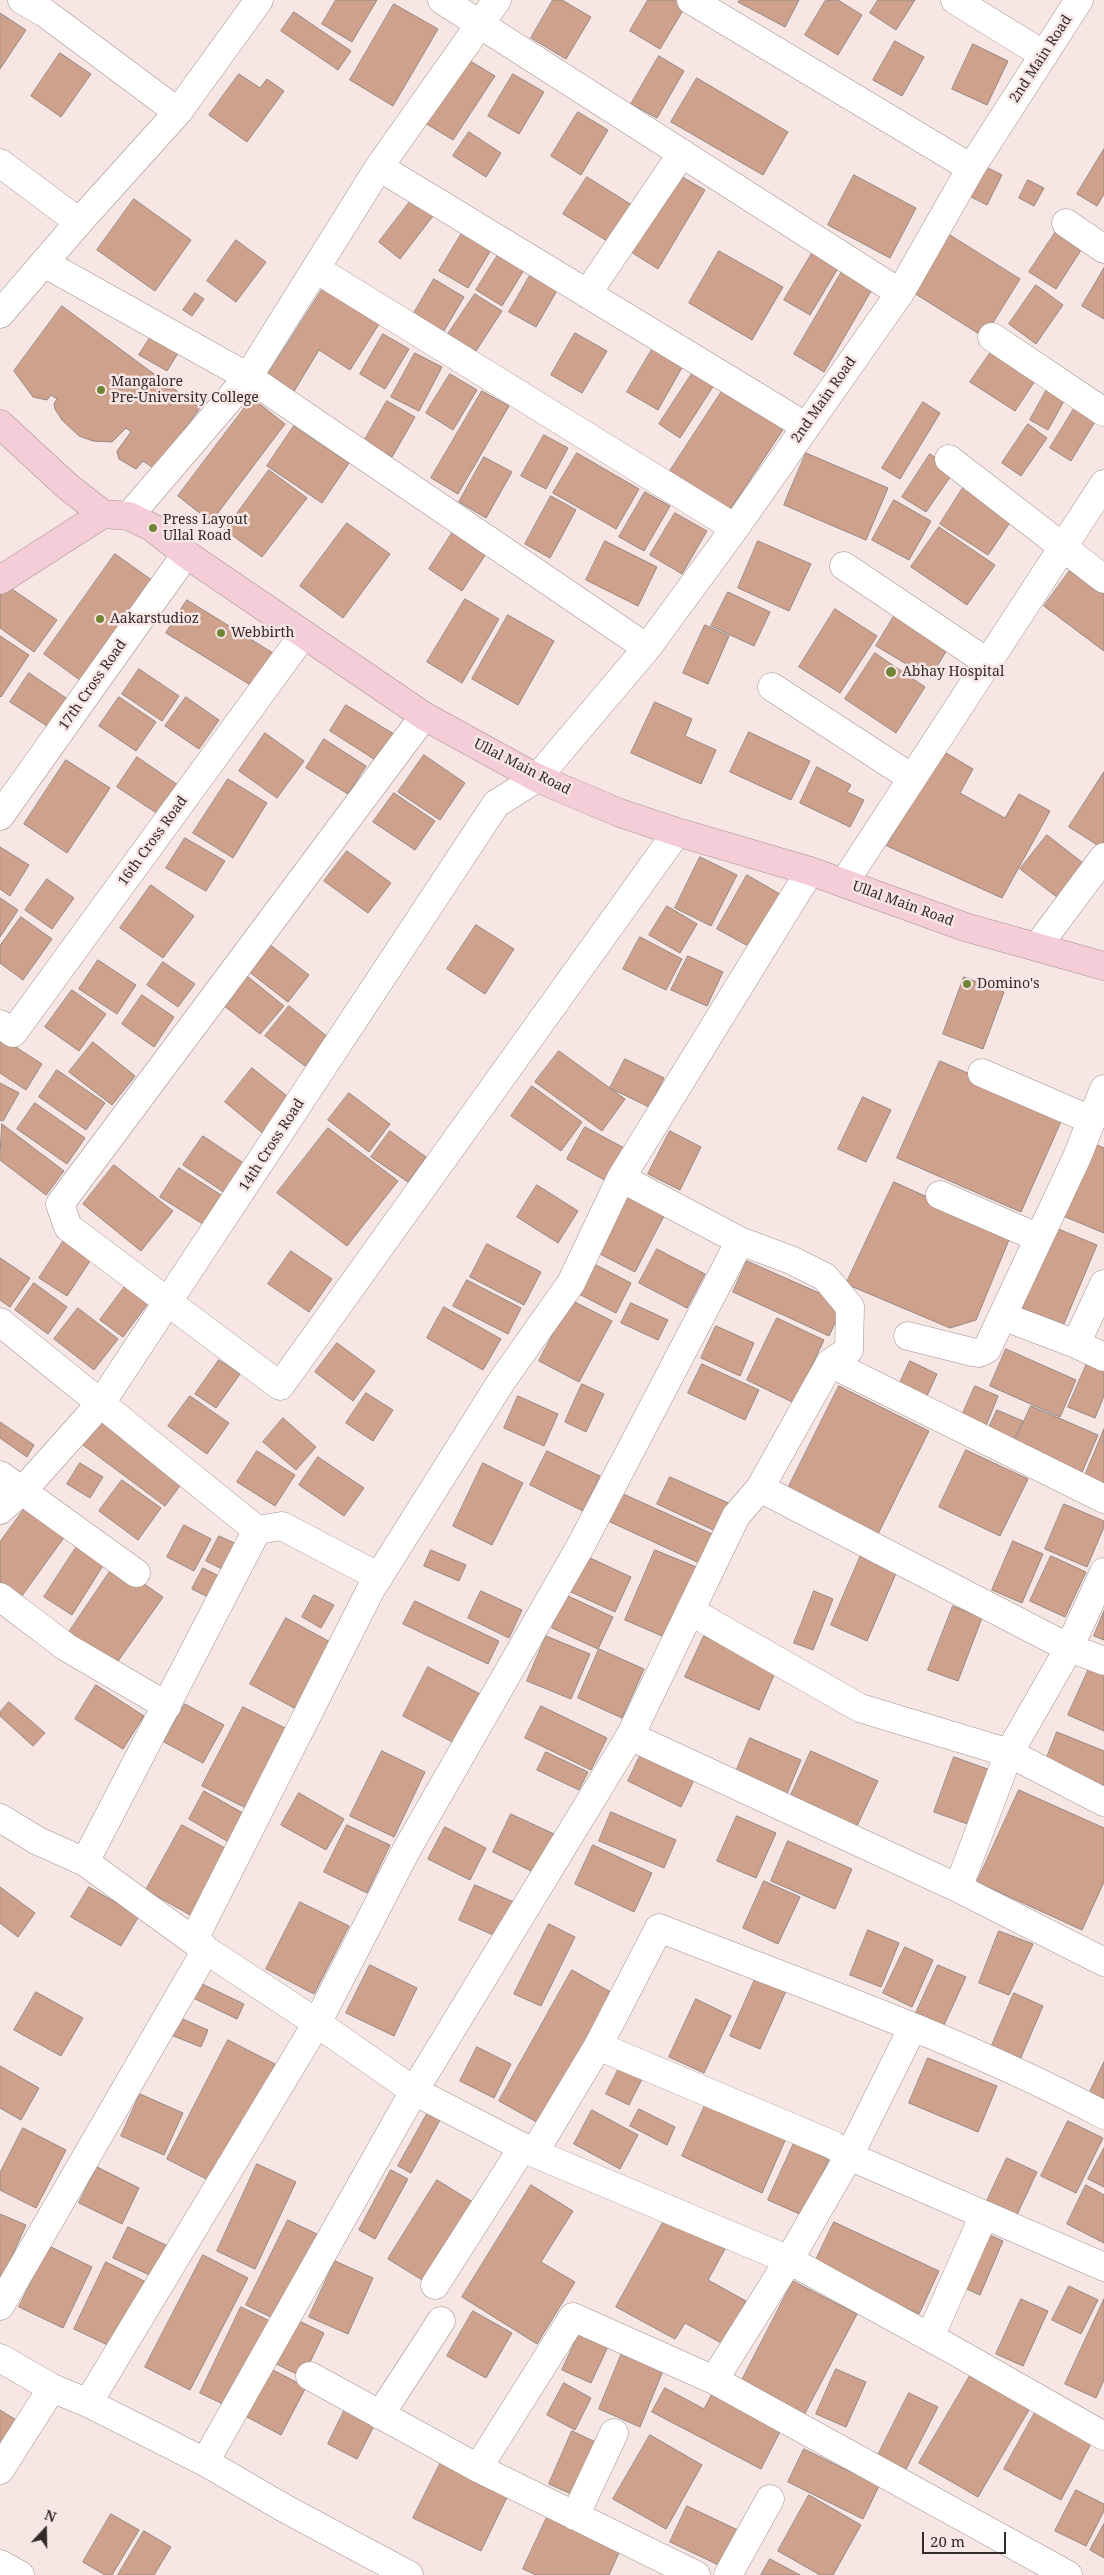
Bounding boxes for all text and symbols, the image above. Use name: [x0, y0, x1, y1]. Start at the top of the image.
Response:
street label: 2nd Main Road: [1006, 12, 1076, 106]
street label: 2nd Main Road: [788, 354, 860, 446]
place label: Mangalore Pre-University College: [111, 374, 259, 407]
marker: Mangalore Pre-University College: [95, 384, 107, 396]
place label: Press Layout Ullal Road: [163, 512, 248, 544]
marker: Press Layout Ullal Road: [147, 522, 159, 534]
place label: Aakarstudioz: [110, 611, 199, 627]
marker: Aakarstudioz: [94, 613, 106, 625]
place label: Webbirth: [231, 625, 294, 641]
marker: Webbirth: [215, 627, 227, 639]
street label: 17th Cross Road: [56, 637, 130, 733]
place label: Abhay Hospital: [902, 664, 1004, 680]
marker: Abhay Hospital: [884, 665, 898, 679]
street label: Ullal Main Road: [471, 735, 573, 799]
street label: 16th Cross Road: [115, 793, 191, 889]
street label: Ullal Main Road: [850, 878, 956, 930]
place label: Domino's: [977, 976, 1039, 992]
marker: Domino's: [961, 978, 973, 990]
street label: 14th Cross Road: [236, 1096, 308, 1194]
north arrow: [20, 2505, 70, 2555]
text: N: [42, 2505, 59, 2526]
scale bar: [924, 2522, 1008, 2554]
text: 20 m: [930, 2531, 965, 2551]

